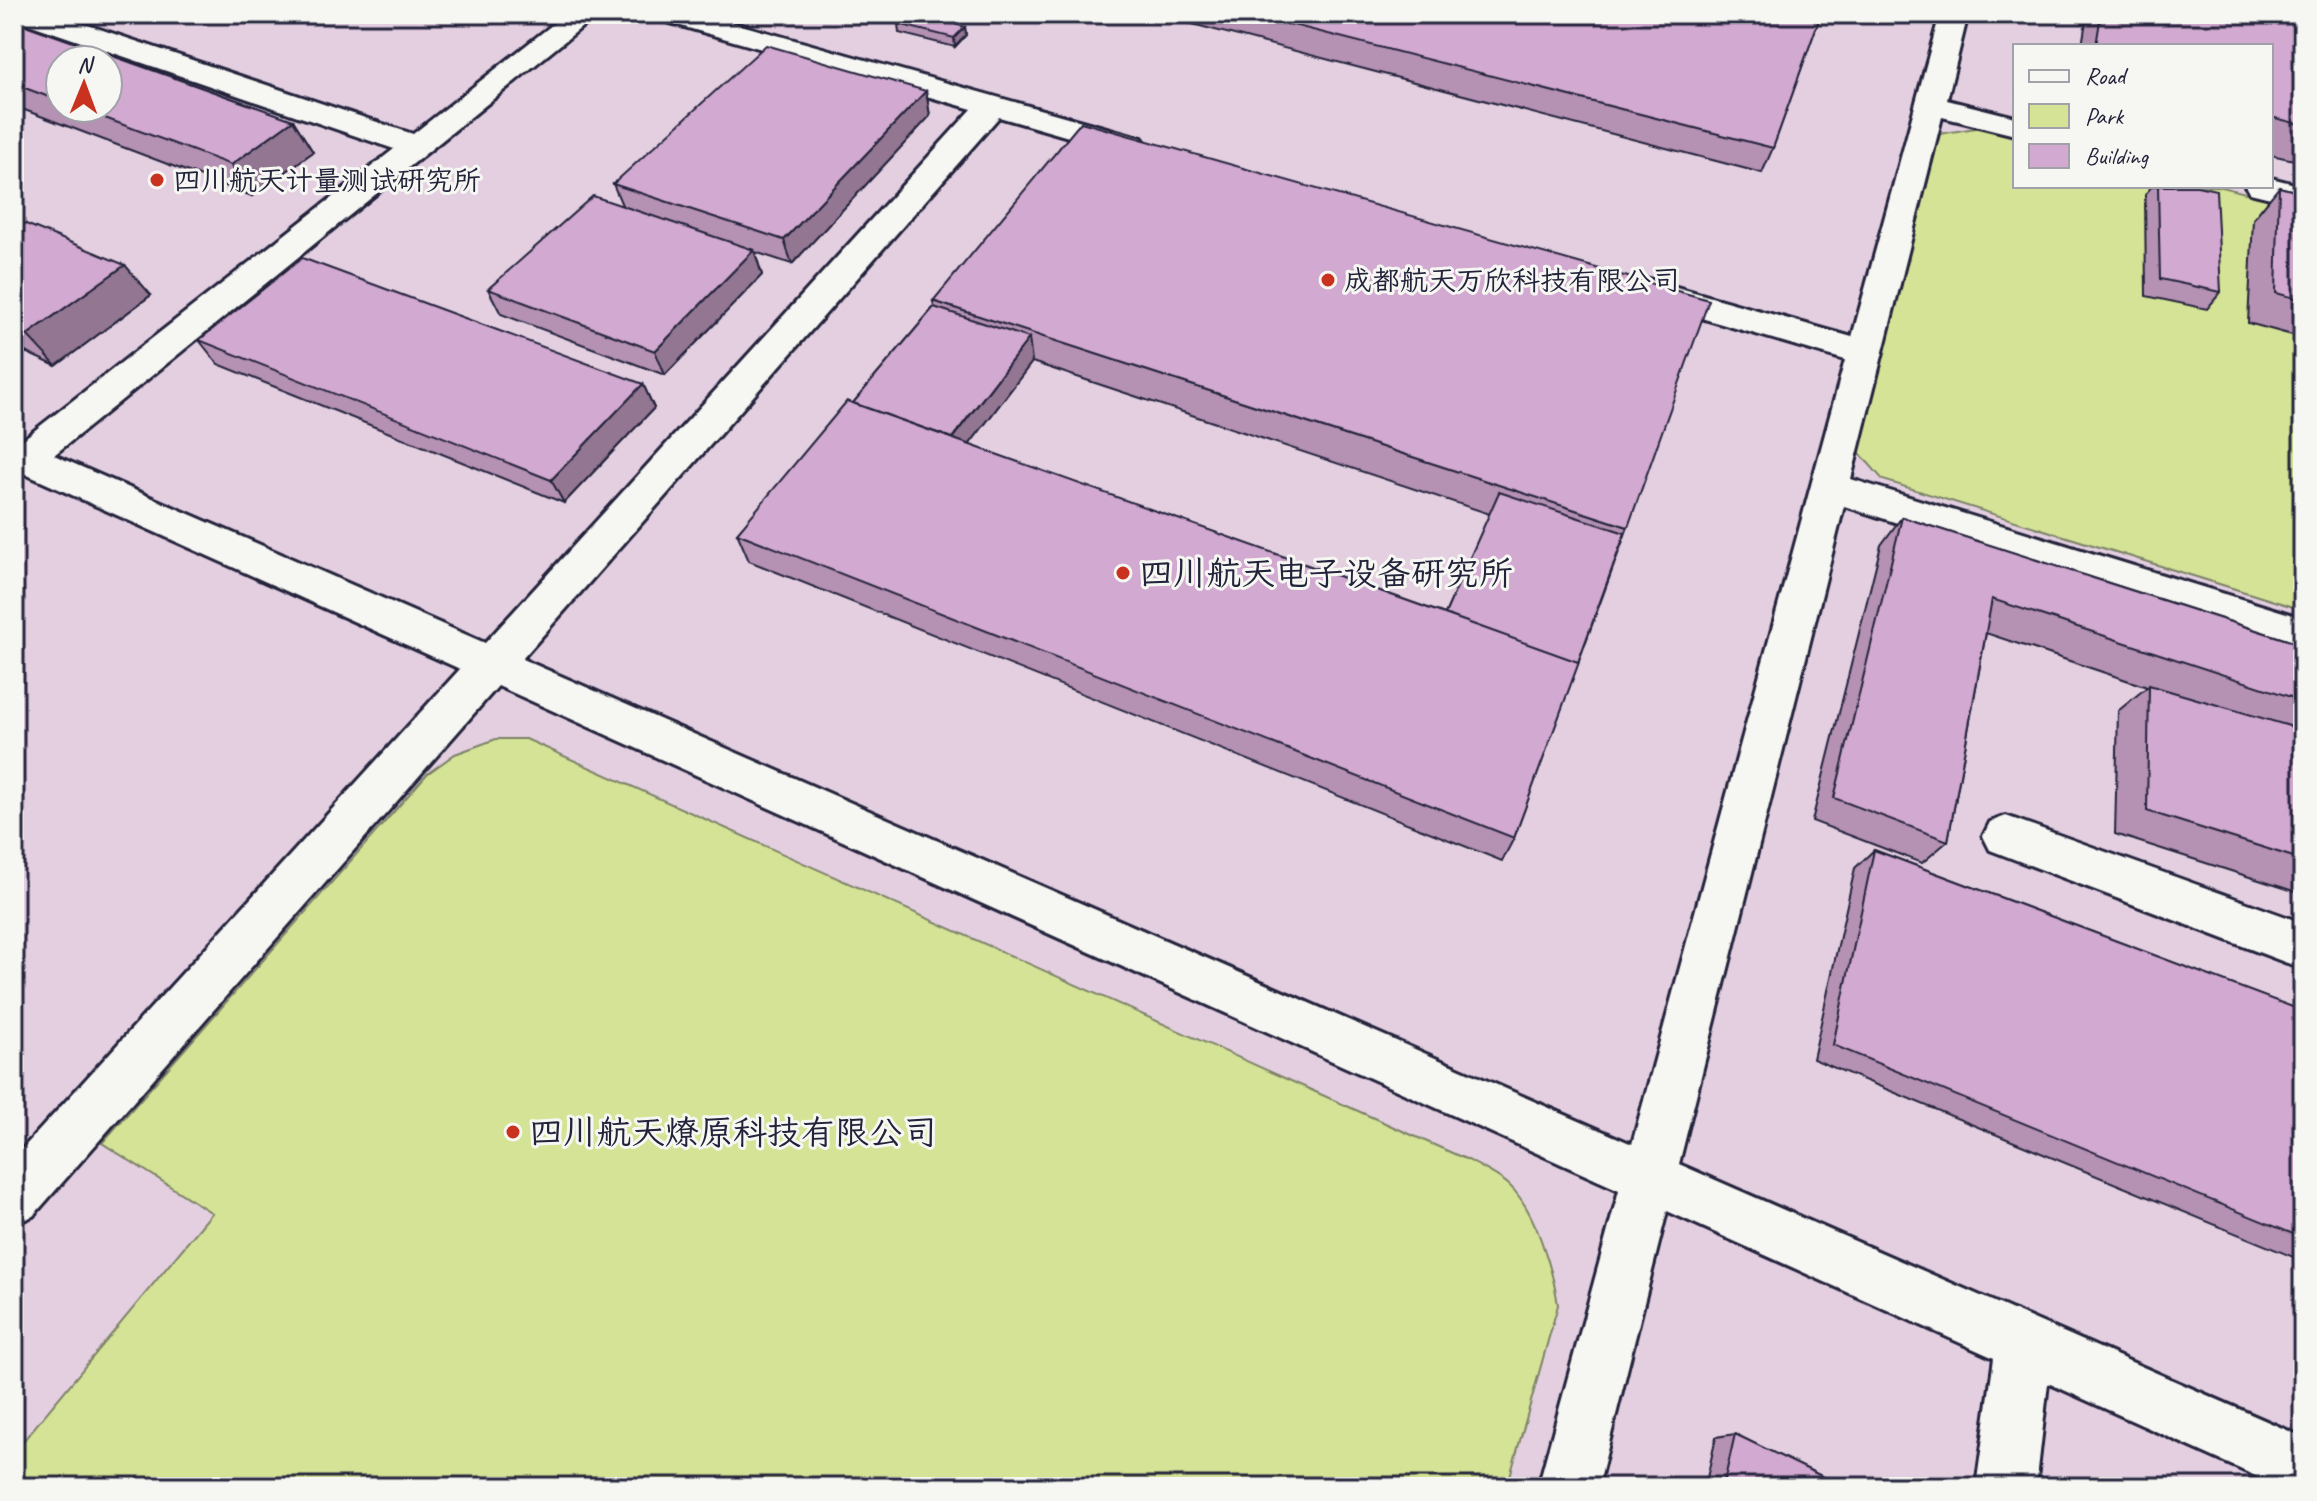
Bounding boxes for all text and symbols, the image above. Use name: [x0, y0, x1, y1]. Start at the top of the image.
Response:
north arrow: [44, 44, 124, 124]
legend: [2013, 44, 2273, 188]
text: N: [77, 51, 95, 79]
text: Road: [2085, 61, 2129, 91]
text: Park: [2085, 101, 2125, 131]
text: Building: [2085, 141, 2150, 171]
place label: 四川航天计量测试研究所: [173, 163, 481, 198]
marker: 四川航天计量测试研究所: [148, 171, 166, 189]
place label: 成都航天万欣科技有限公司: [1344, 263, 1680, 298]
marker: 成都航天万欣科技有限公司: [1319, 271, 1337, 289]
place label: 四川航天电子设备研究所: [1139, 552, 1513, 595]
marker: 四川航天电子设备研究所: [1114, 564, 1132, 582]
place label: 四川航天燎原科技有限公司: [529, 1111, 937, 1154]
marker: 四川航天燎原科技有限公司: [504, 1123, 522, 1141]

